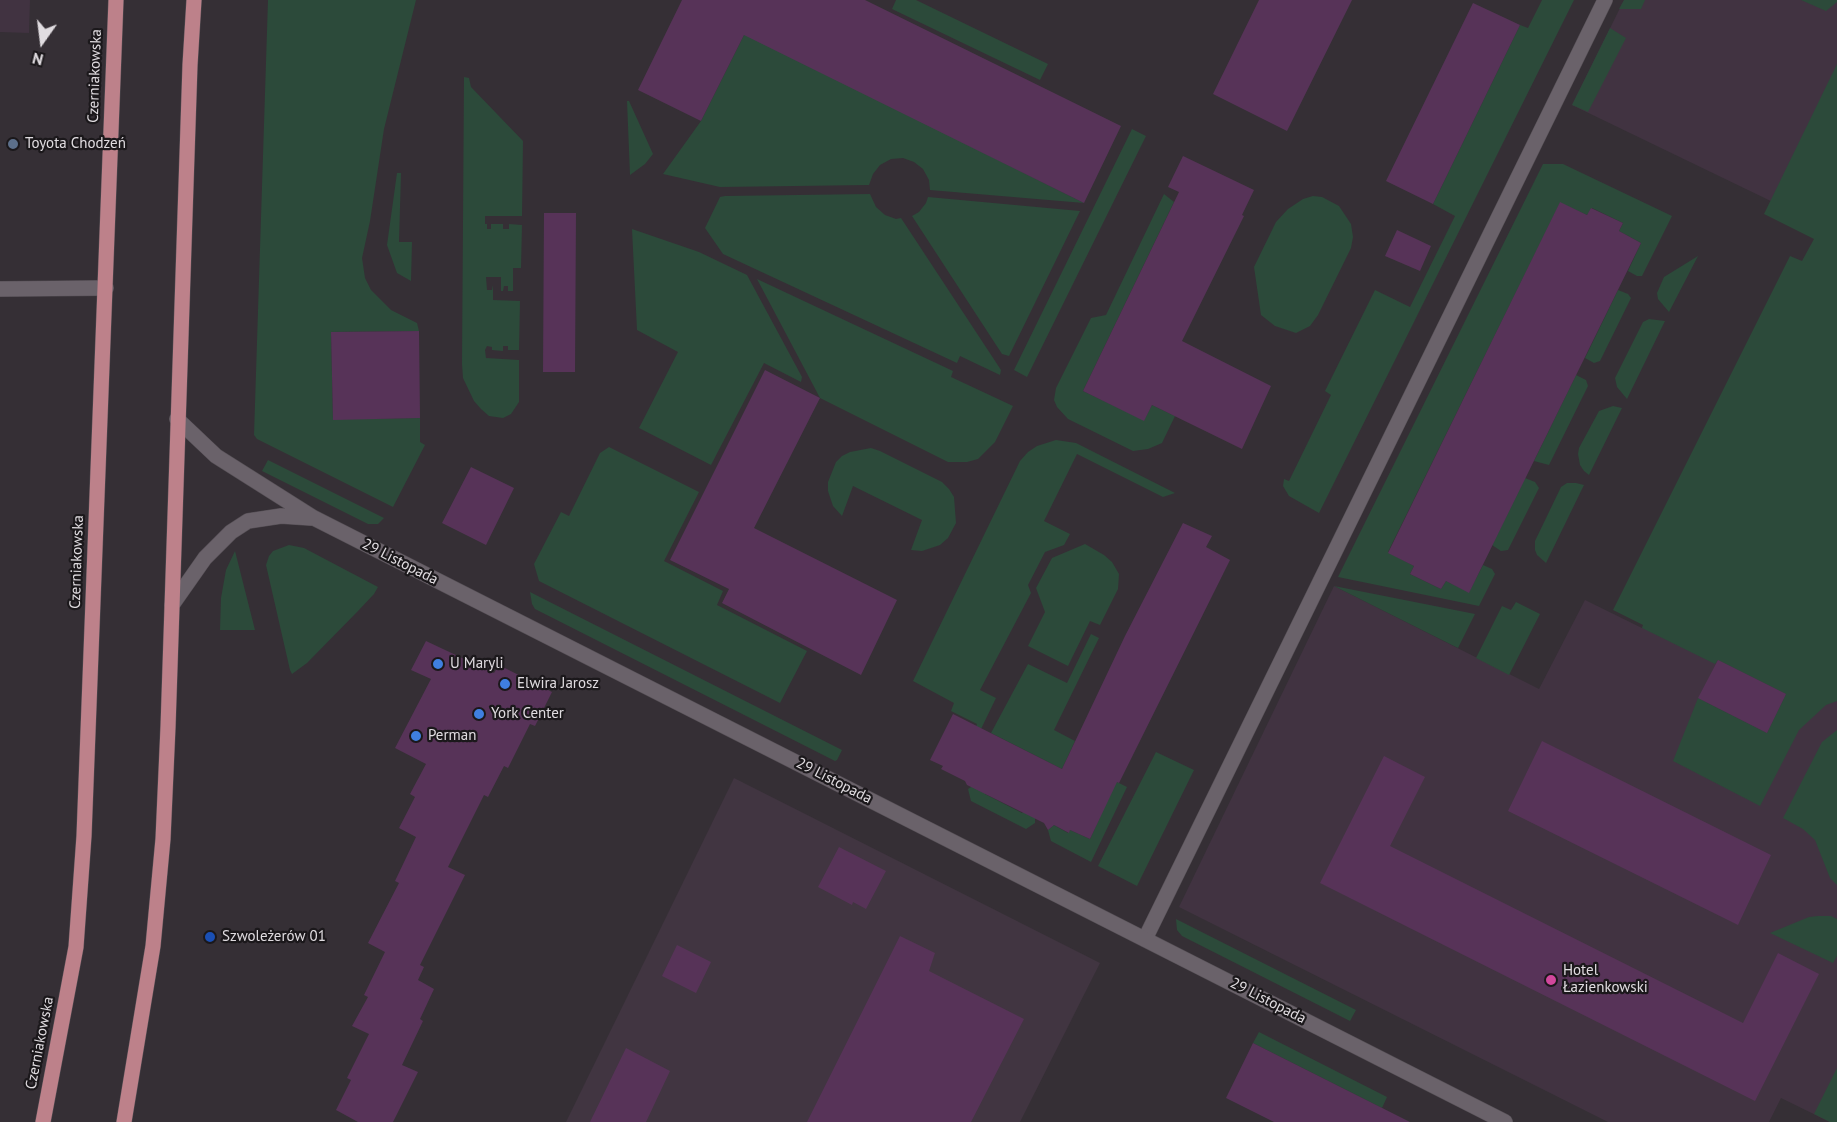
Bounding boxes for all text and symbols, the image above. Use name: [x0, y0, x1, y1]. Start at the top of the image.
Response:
north arrow: [12, 12, 72, 72]
street label: Czerniakowska: [84, 29, 106, 123]
text: N: [30, 48, 45, 70]
place label: Toyota Chodzeń: [25, 135, 126, 153]
marker: Toyota Chodzeń: [6, 137, 20, 151]
street label: Czerniakowska: [66, 515, 88, 609]
street label: 29 Listopada: [359, 535, 441, 589]
place label: U Maryli: [450, 655, 504, 673]
marker: U Maryli: [431, 657, 445, 671]
place label: Elwira Jarosz: [517, 675, 599, 693]
marker: Elwira Jarosz: [498, 677, 512, 691]
place label: York Center: [491, 705, 564, 723]
marker: York Center: [472, 707, 486, 721]
place label: Perman: [428, 727, 476, 745]
marker: Perman: [409, 729, 423, 743]
street label: 29 Listopada: [793, 754, 875, 808]
place label: Szwoleżerów 01: [222, 928, 326, 946]
marker: Szwoleżerów 01: [203, 930, 217, 944]
place label: Hotel Łazienkowski: [1563, 962, 1648, 997]
marker: Hotel Łazienkowski: [1544, 973, 1558, 987]
street label: 29 Listopada: [1227, 974, 1309, 1028]
street label: Czerniakowska: [22, 995, 58, 1091]

